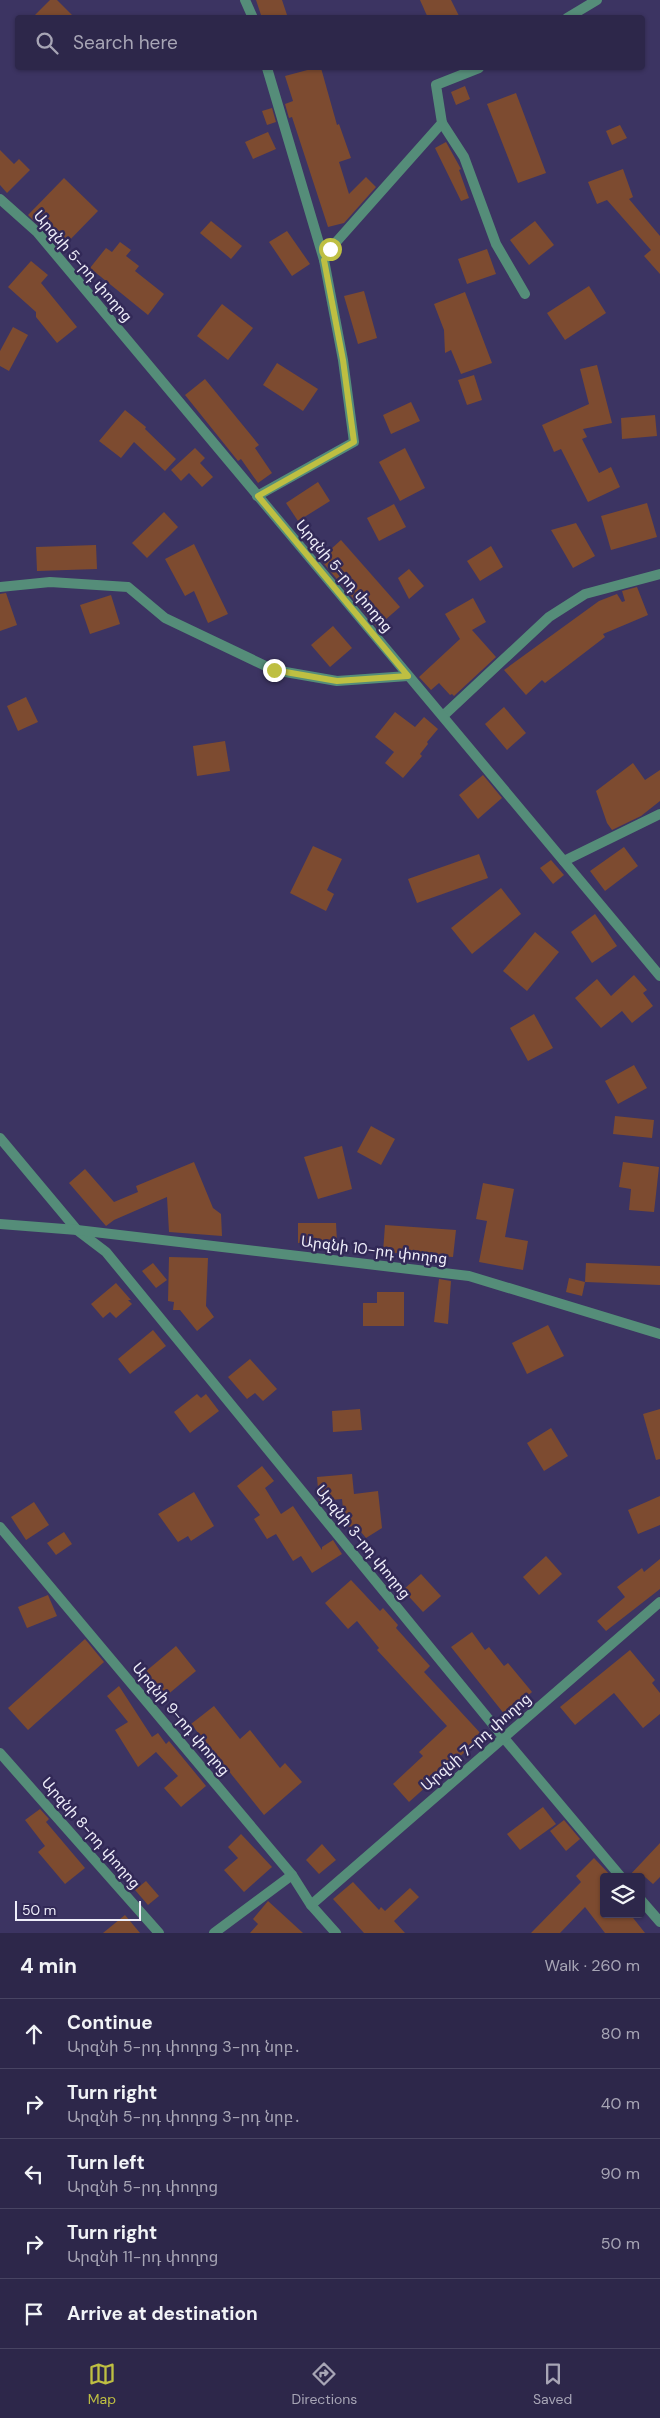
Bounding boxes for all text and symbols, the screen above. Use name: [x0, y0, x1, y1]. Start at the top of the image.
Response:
search box: [15, 15, 645, 70]
icon: search: [33, 29, 61, 57]
text: Search here: [73, 30, 178, 55]
street label: Արզնի 5-րդ փողոց: [29, 206, 137, 326]
route start: [319, 238, 342, 261]
street label: Արզնի 5-րդ փողոց: [291, 515, 397, 637]
route end: [263, 659, 286, 682]
street label: Արզնի 10-րդ փողոց: [300, 1231, 448, 1269]
street label: Արզնի 3-րդ փողոց: [311, 1481, 415, 1603]
street label: Արզնի 9-րդ փողոց: [128, 1658, 234, 1780]
street label: Արզնի 7-րդ փողոց: [417, 1689, 535, 1795]
street label: Արզնի 8-րդ փողոց: [37, 1773, 145, 1893]
map controls: [600, 1873, 645, 1918]
button: layers: [600, 1873, 645, 1918]
scale bar: [15, 1898, 141, 1921]
text: 50 m: [22, 1901, 56, 1919]
text: 4 min: [20, 1952, 77, 1980]
text: Walk · 260 m: [545, 1955, 640, 1976]
text: Continue: [67, 2010, 153, 2035]
icon: ahead: [20, 2020, 48, 2048]
text: 80 m: [601, 2023, 640, 2044]
text: Արզնի 5-րդ փողոց 3-րդ նրբ․: [67, 2036, 301, 2057]
text: Turn right: [67, 2080, 157, 2105]
icon: right: [20, 2090, 48, 2118]
text: 40 m: [601, 2093, 640, 2114]
text: Արզնի 5-րդ փողոց 3-րդ նրբ․: [67, 2106, 301, 2127]
text: Turn left: [67, 2150, 145, 2175]
icon: left: [20, 2160, 48, 2188]
text: 90 m: [600, 2163, 640, 2184]
text: Արզնի 5-րդ փողոց: [67, 2176, 218, 2197]
text: Turn right: [67, 2220, 157, 2245]
icon: right: [20, 2230, 48, 2258]
text: 50 m: [601, 2233, 640, 2254]
text: Արզնի 11-րդ փողոց: [67, 2246, 218, 2267]
icon: arrive: [20, 2300, 48, 2328]
text: Arrive at destination: [67, 2301, 258, 2326]
tab: Map: [88, 2360, 116, 2408]
tab: Directions: [292, 2360, 357, 2408]
tab: Saved: [533, 2360, 572, 2408]

